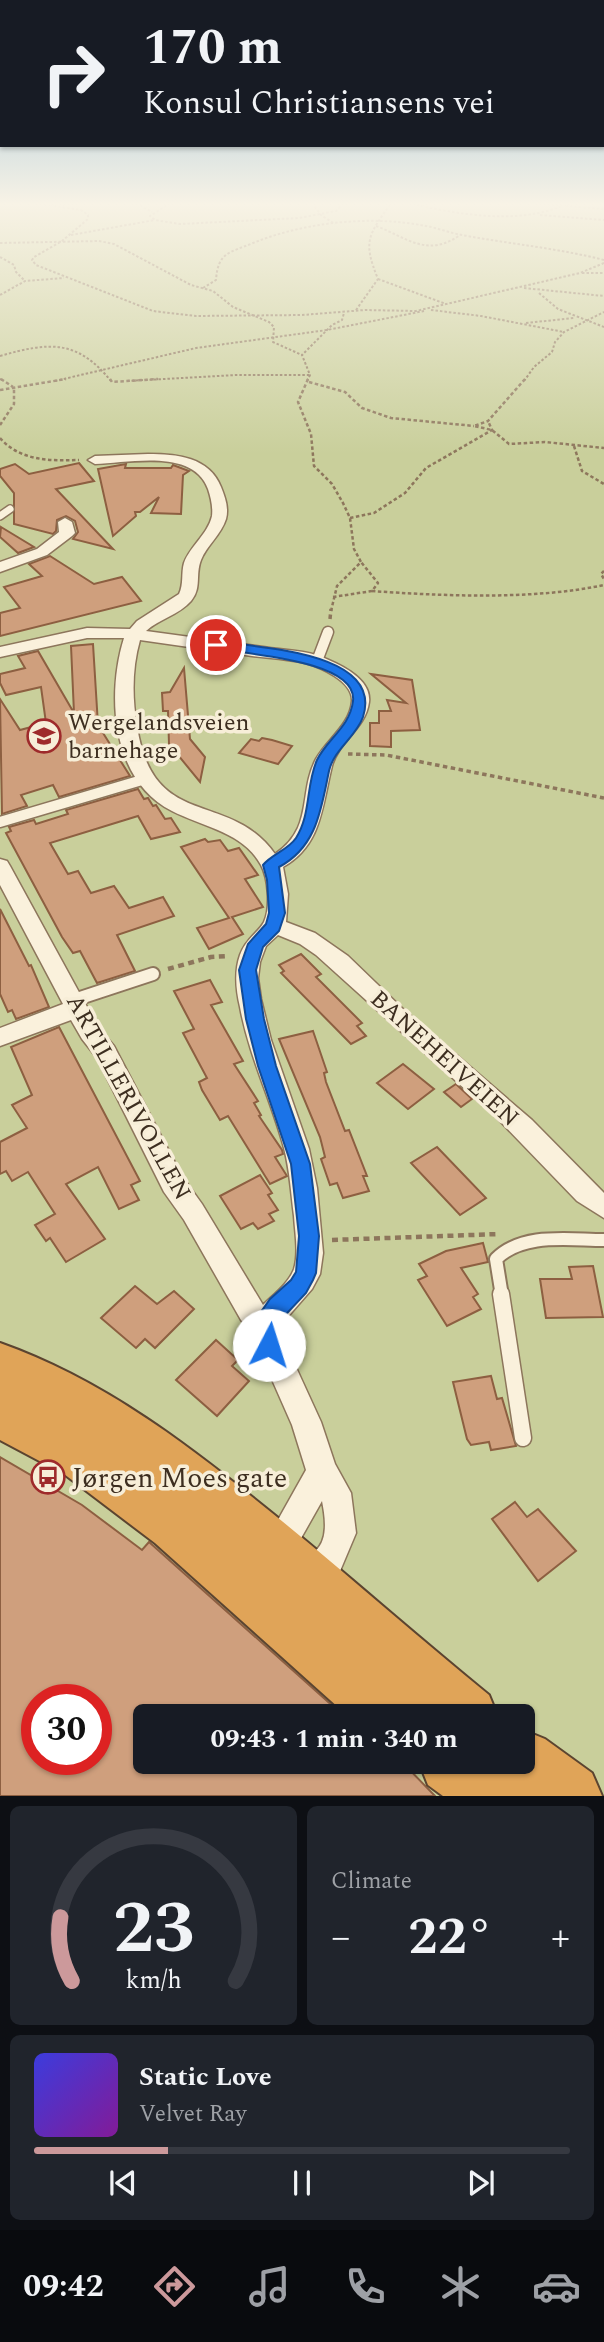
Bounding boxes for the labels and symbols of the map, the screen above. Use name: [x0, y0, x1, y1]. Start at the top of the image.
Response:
pin: [186, 615, 246, 675]
place label: Wergelandsveien barnehage: [68, 705, 249, 769]
school or university icon: Wergelandsveien barnehage: [25, 717, 63, 755]
street label: BANEHEIVEIEN: [362, 982, 527, 1136]
street label: ARTILLERIVOLLEN: [56, 988, 200, 1207]
position arrow: [232, 1308, 306, 1382]
place label: Jørgen Moes gate: [72, 1457, 287, 1500]
bus stop icon: Jørgen Moes gate: [29, 1458, 67, 1496]
speed limit sign: 30: [21, 1684, 112, 1775]

